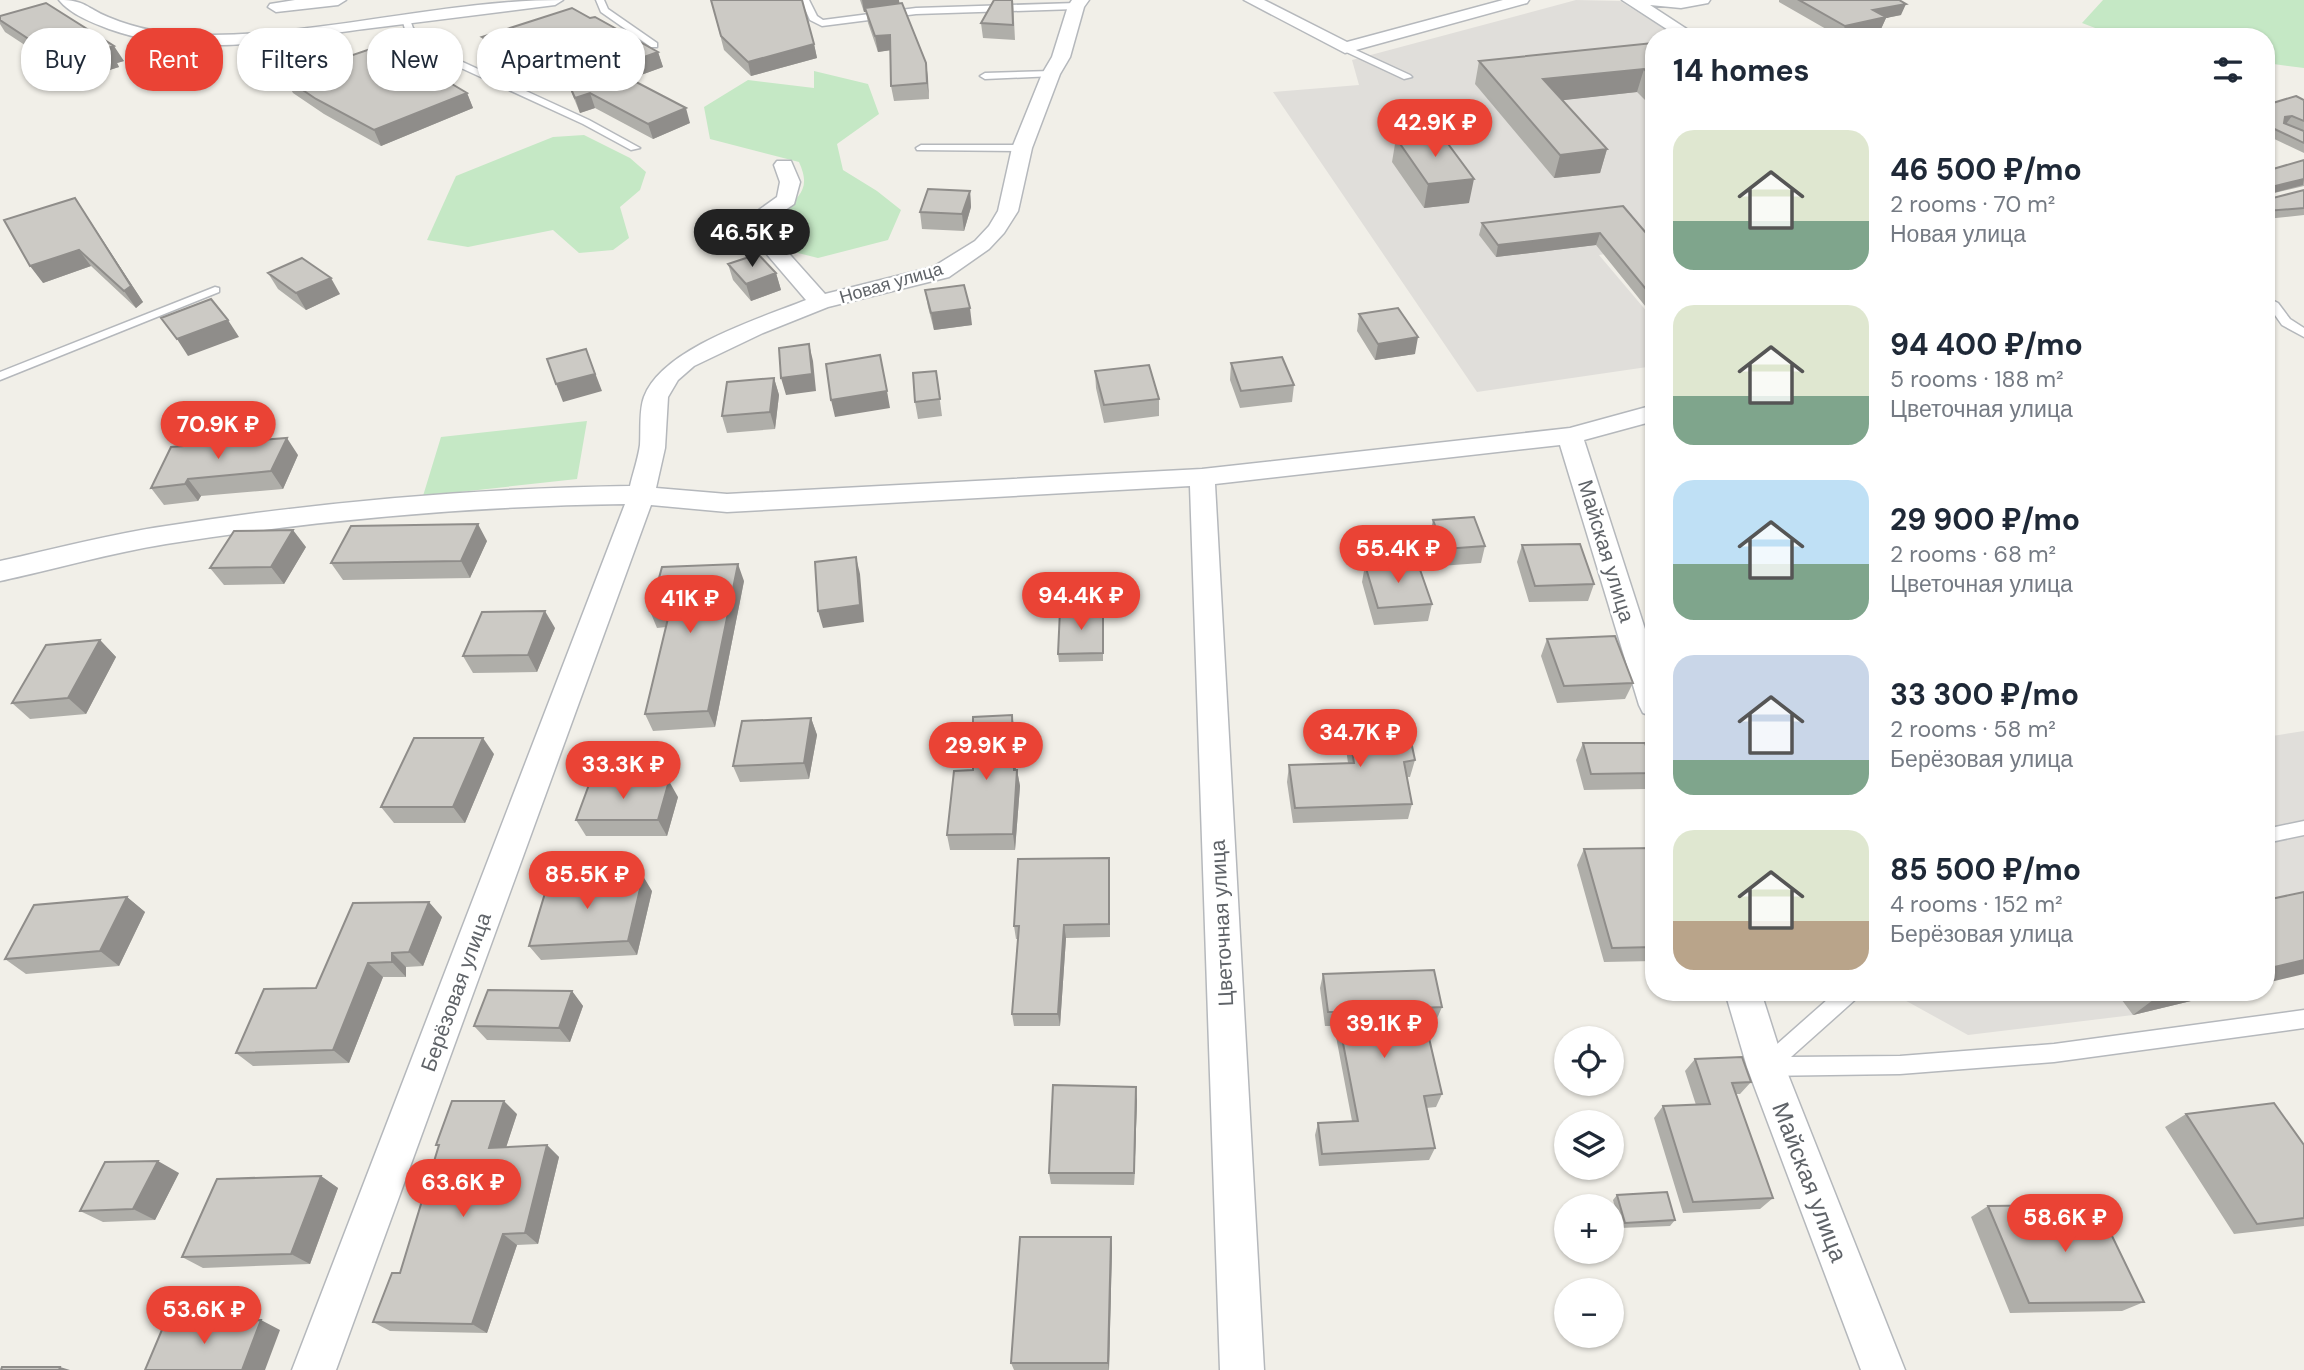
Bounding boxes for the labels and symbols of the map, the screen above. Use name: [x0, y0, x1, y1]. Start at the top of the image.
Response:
pin: 42.9K ₽: [1370, 100, 1500, 159]
pin: 46.5K ₽: [687, 210, 817, 269]
street label: Новая улица: [837, 257, 946, 309]
pin: 70.9K ₽: [153, 402, 283, 461]
street label: Майская улица: [1571, 476, 1641, 626]
pin: 55.4K ₽: [1333, 526, 1463, 585]
pin: 94.4K ₽: [1016, 572, 1146, 632]
pin: 41K ₽: [641, 576, 739, 635]
pin: 34.7K ₽: [1295, 710, 1425, 769]
pin: 29.9K ₽: [921, 722, 1051, 782]
pin: 33.3K ₽: [558, 742, 688, 801]
street label: Цветочная улица: [1204, 839, 1240, 1007]
pin: 85.5K ₽: [522, 852, 652, 911]
street label: Берёзовая улица: [414, 908, 498, 1075]
pin: 39.1K ₽: [1319, 1000, 1449, 1060]
street label: Майская улица: [1765, 1098, 1855, 1267]
pin: 63.6K ₽: [398, 1160, 528, 1219]
pin: 58.6K ₽: [2000, 1194, 2130, 1254]
pin: 53.6K ₽: [139, 1286, 269, 1346]

